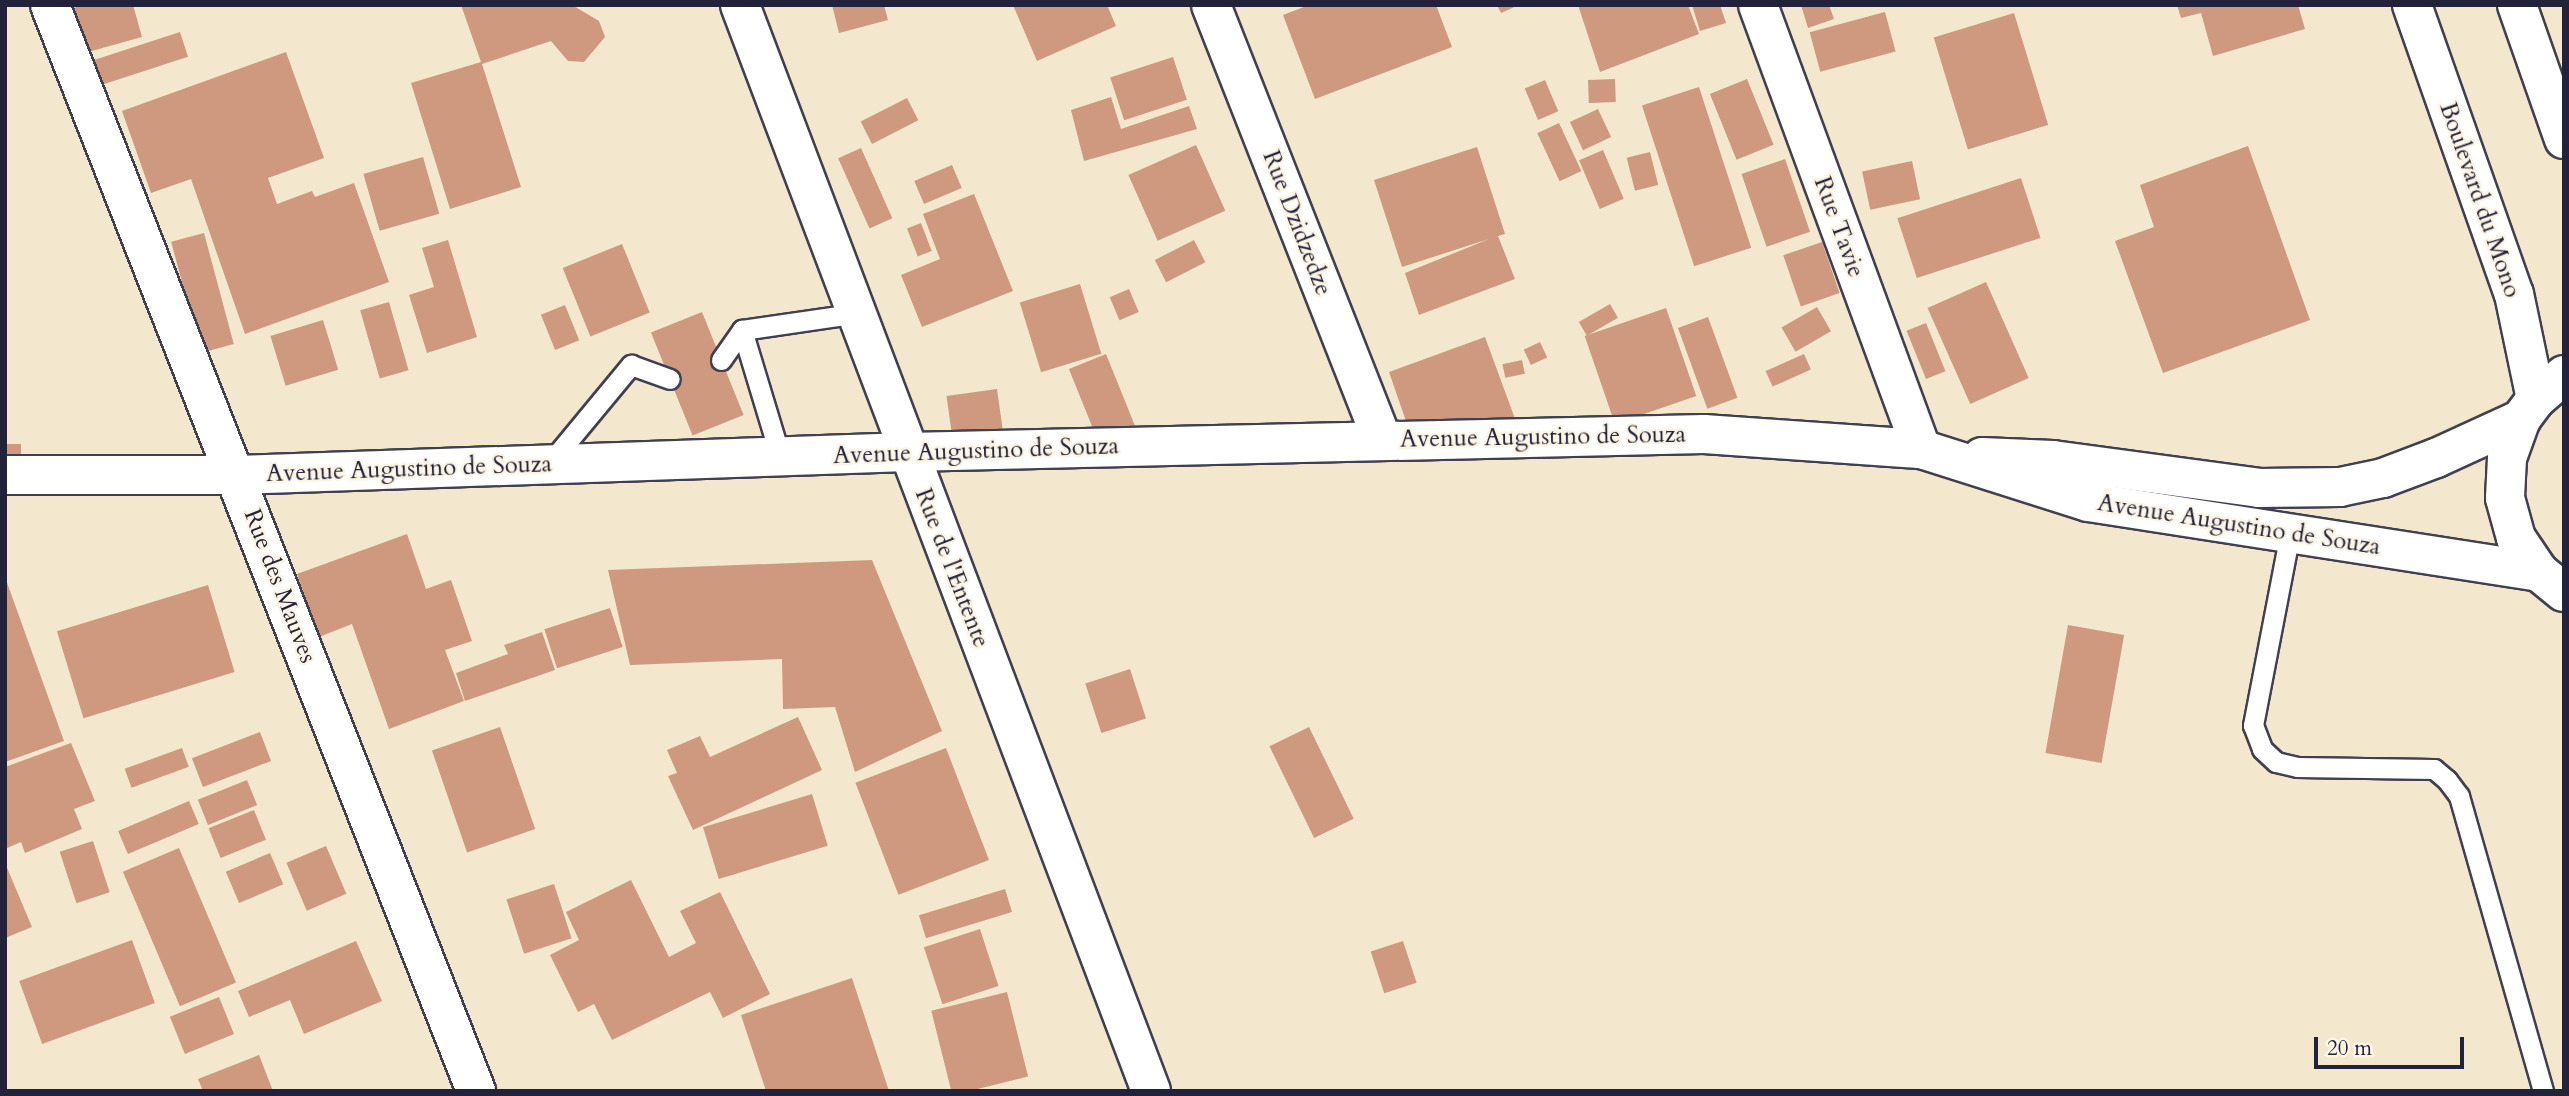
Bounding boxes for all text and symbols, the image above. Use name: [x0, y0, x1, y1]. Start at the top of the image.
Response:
street label: Boulevard du Mono: [2433, 99, 2527, 301]
street label: Rue Dzidzedze: [1256, 146, 1338, 300]
street label: Rue Tavie: [1808, 173, 1870, 281]
street label: Avenue Augustino de Souza: [1400, 420, 1686, 454]
street label: Avenue Augustino de Souza: [833, 432, 1119, 470]
street label: Avenue Augustino de Souza: [266, 450, 552, 488]
street label: Rue de l'Entente: [908, 484, 996, 652]
street label: Avenue Augustino de Souza: [2096, 488, 2382, 562]
street label: Rue des Mauves: [237, 505, 323, 667]
scale bar: [2317, 1023, 2468, 1066]
text: 20 m: [2327, 1034, 2372, 1063]

